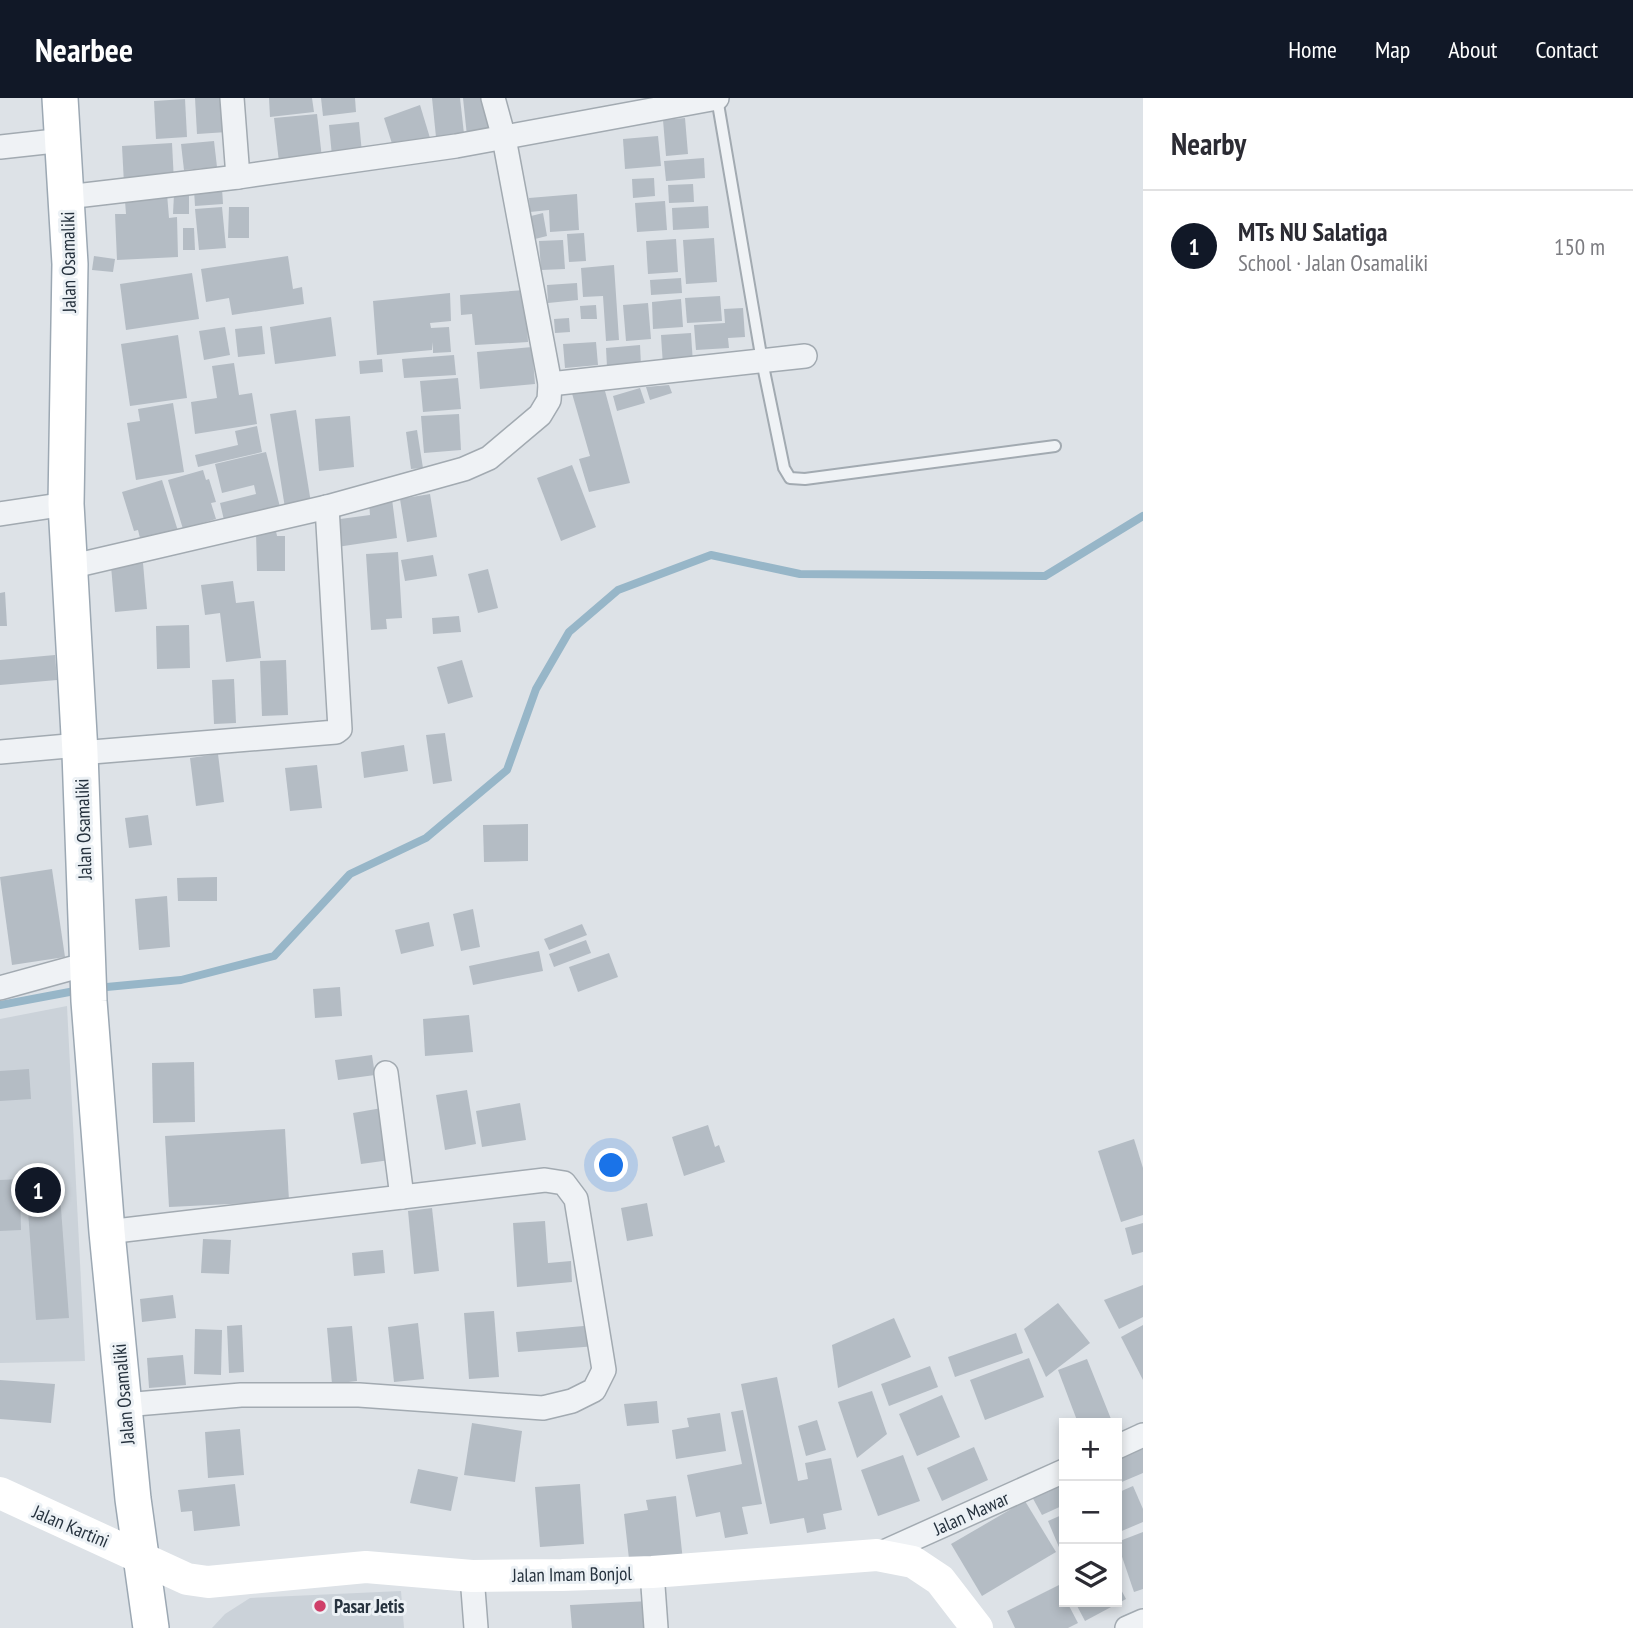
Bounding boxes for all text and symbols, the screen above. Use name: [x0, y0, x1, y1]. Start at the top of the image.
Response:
text: Nearbee: [35, 28, 133, 71]
text: Home: [1288, 34, 1337, 65]
text: Map: [1375, 34, 1410, 65]
text: About: [1448, 34, 1497, 65]
text: Contact: [1535, 34, 1598, 65]
text: Nearby: [1171, 124, 1246, 163]
street label: Jalan Osamaliki: [55, 211, 81, 314]
text: MTs NU Salatiga: [1238, 215, 1387, 248]
text: 1: [1189, 232, 1200, 261]
text: 150 m: [1554, 232, 1605, 261]
text: School · Jalan Osamaliki: [1238, 248, 1428, 277]
street label: Jalan Osamaliki: [69, 778, 97, 881]
your location: [594, 1148, 628, 1182]
pin: 1: [15, 1164, 61, 1216]
street label: Jalan Osamaliki: [107, 1343, 139, 1446]
map controls: [1059, 1418, 1122, 1607]
button: +: [1059, 1418, 1122, 1481]
button: −: [1059, 1481, 1122, 1544]
street label: Jalan Mawar: [929, 1485, 1013, 1541]
street label: Jalan Kartini: [28, 1499, 113, 1553]
button: layers: [1059, 1544, 1122, 1607]
street label: Jalan Imam Bonjol: [511, 1561, 633, 1587]
place label: Pasar Jetis: [334, 1594, 405, 1618]
marker: Pasar Jetis: [312, 1598, 328, 1614]

